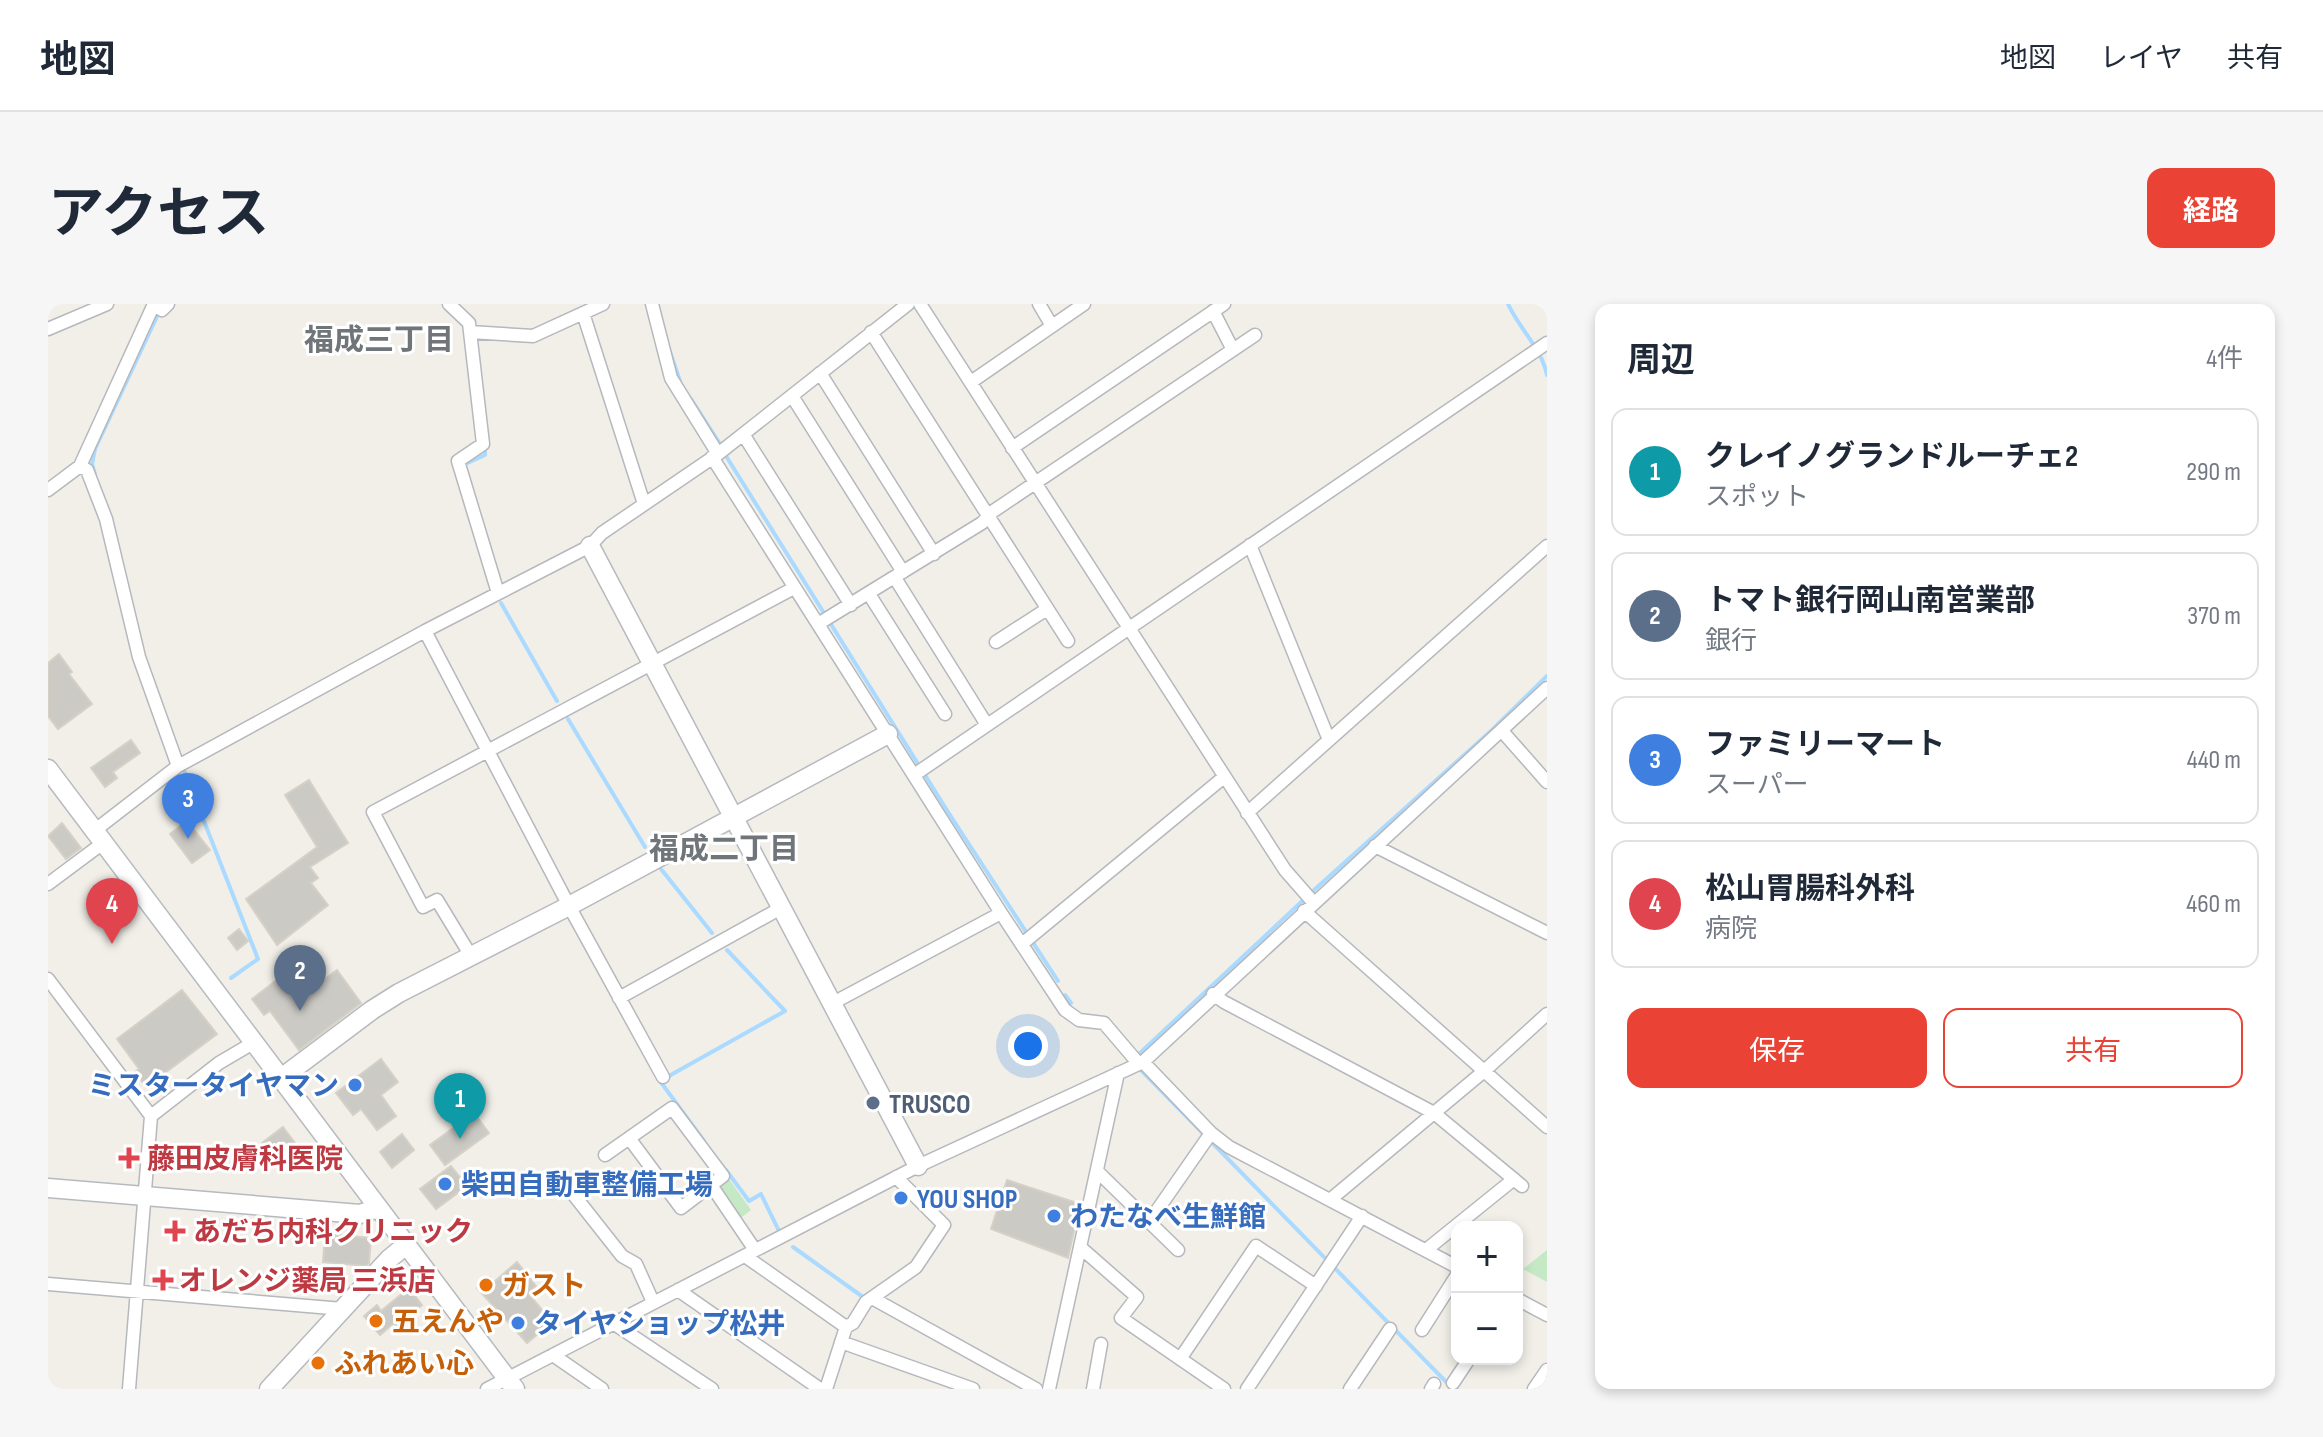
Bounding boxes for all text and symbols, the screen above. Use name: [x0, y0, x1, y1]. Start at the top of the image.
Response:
text: 地図: [40, 38, 116, 83]
text: 地図: [2000, 42, 2056, 75]
text: レイヤ: [2100, 42, 2183, 75]
text: 共有: [2227, 42, 2283, 75]
button: 経路: [2147, 168, 2275, 248]
text: アクセス: [48, 182, 269, 249]
district label: 福成三丁目: [304, 323, 454, 359]
text: 周辺: [1627, 340, 1695, 381]
text: 4件: [2206, 344, 2243, 375]
text: クレイノグランドルーチェ2: [1705, 439, 2078, 475]
text: 1: [1650, 457, 1660, 488]
text: 290 m: [2186, 457, 2241, 488]
text: スポット: [1705, 482, 1809, 513]
text: トマト銀行岡山南営業部: [1705, 583, 2035, 619]
text: 2: [1649, 601, 1661, 632]
text: 370 m: [2187, 601, 2241, 632]
text: 銀行: [1705, 626, 1757, 657]
text: ファミリーマート: [1705, 727, 1945, 763]
text: 3: [1649, 745, 1661, 776]
text: 440 m: [2187, 745, 2241, 776]
text: スーパー: [1705, 770, 1809, 801]
pin: 3: [162, 773, 214, 839]
district label: 福成二丁目: [649, 832, 799, 868]
text: 松山胃腸科外科: [1705, 871, 1915, 907]
pin: 4: [86, 878, 138, 944]
text: 4: [1649, 889, 1661, 920]
text: 460 m: [2186, 889, 2241, 920]
text: 病院: [1705, 914, 1757, 945]
pin: 2: [274, 945, 326, 1011]
button: 保存: [1627, 1008, 1927, 1088]
button: 共有: [1943, 1008, 2243, 1088]
your location: [1008, 1026, 1048, 1066]
place label: ミスタータイヤマン: [88, 1070, 339, 1103]
pin: 1: [434, 1073, 486, 1139]
marker: ミスタータイヤマン: [346, 1076, 364, 1094]
place label: TRUSCO: [889, 1088, 971, 1121]
marker: TRUSCO: [864, 1094, 882, 1112]
place label: 藤田皮膚科医院: [147, 1143, 343, 1176]
marker: 藤田皮膚科医院: [118, 1147, 140, 1169]
place label: 柴田自動車整備工場: [461, 1169, 713, 1202]
marker: 柴田自動車整備工場: [436, 1175, 454, 1193]
place label: YOU SHOP: [917, 1183, 1018, 1216]
marker: YOU SHOP: [892, 1189, 910, 1207]
place label: わたなべ生鮮館: [1070, 1201, 1266, 1234]
marker: わたなべ生鮮館: [1045, 1207, 1063, 1225]
place label: あだち内科クリニック: [193, 1216, 473, 1249]
marker: あだち内科クリニック: [164, 1220, 186, 1242]
map controls: [1451, 1221, 1523, 1365]
button: +: [1451, 1221, 1523, 1293]
place label: オレンジ薬局 三浜店: [179, 1265, 435, 1298]
place label: ガスト: [502, 1270, 586, 1303]
marker: オレンジ薬局 三浜店: [154, 1271, 172, 1289]
marker: ガスト: [477, 1276, 495, 1294]
button: −: [1451, 1293, 1523, 1365]
place label: 五えんや: [392, 1306, 504, 1339]
place label: タイヤショップ松井: [534, 1308, 785, 1341]
marker: 五えんや: [367, 1312, 385, 1330]
marker: タイヤショップ松井: [509, 1314, 527, 1332]
place label: ふれあい心: [334, 1348, 474, 1381]
marker: ふれあい心: [309, 1354, 327, 1372]

